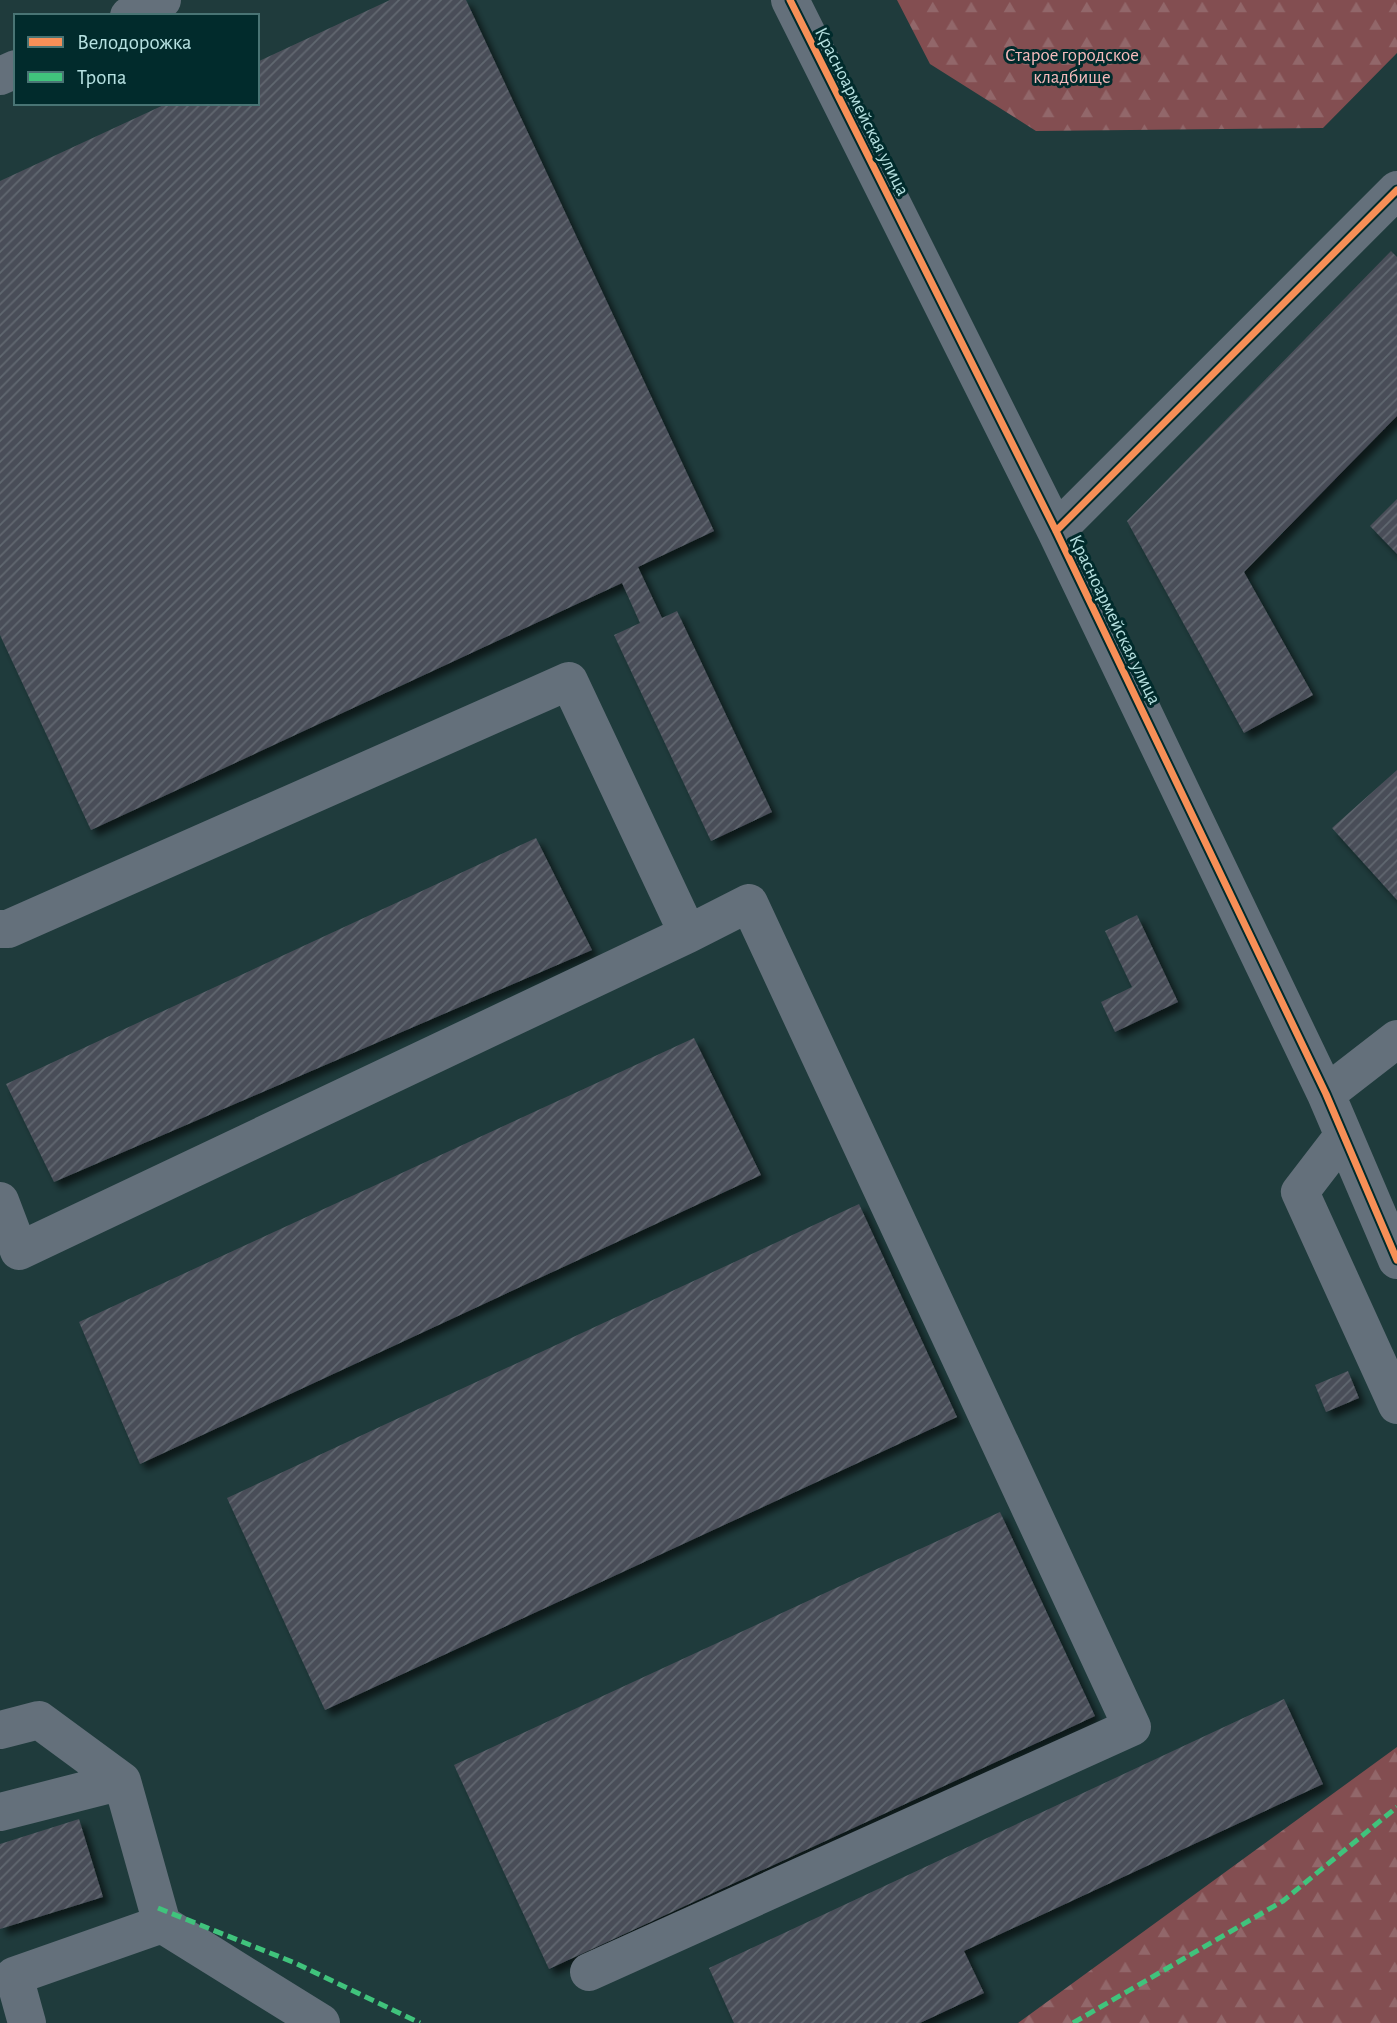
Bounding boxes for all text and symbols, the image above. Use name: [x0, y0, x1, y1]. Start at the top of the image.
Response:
legend: [14, 14, 259, 105]
street label: Красноармейская улица: [811, 24, 913, 199]
text: Велодорожка: [77, 32, 192, 53]
park label: Старое городское кладбище: [1005, 46, 1139, 87]
text: Тропа: [77, 67, 127, 88]
street label: Красноармейская улица: [1065, 532, 1164, 708]

